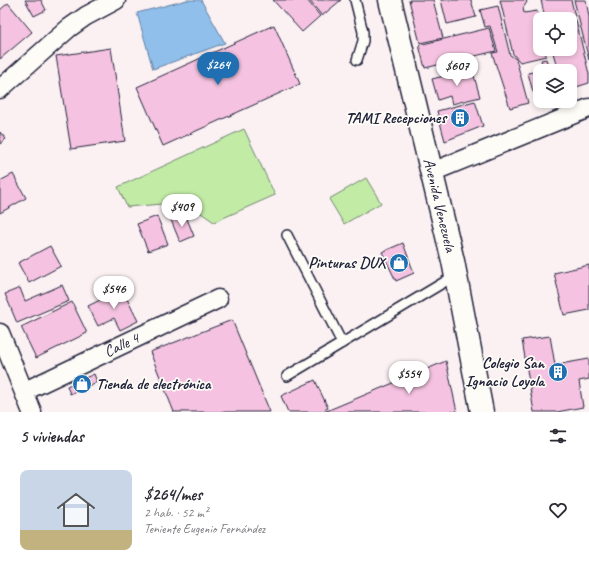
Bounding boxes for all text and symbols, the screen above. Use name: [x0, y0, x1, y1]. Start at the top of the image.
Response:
map controls: [533, 12, 577, 108]
button: locate: [533, 12, 577, 56]
pin: $264: [194, 52, 242, 86]
pin: $607: [433, 53, 481, 87]
text: $264: [206, 57, 230, 73]
text: $607: [445, 58, 469, 74]
button: layers: [533, 64, 577, 108]
building icon: TAMI Recepciones: [449, 107, 471, 129]
place label: TAMI Recepciones: [346, 108, 448, 128]
street label: Avenida Venezuela: [419, 156, 461, 255]
pin: $409: [158, 194, 206, 228]
text: $409: [170, 199, 194, 215]
shop icon: Pinturas DUX: [388, 252, 410, 274]
place label: Pinturas DUX: [308, 253, 388, 273]
pin: $546: [90, 276, 138, 310]
text: $546: [102, 281, 126, 297]
street label: Calle 4: [101, 327, 144, 362]
place label: Colegio San Ignacio Loyola: [465, 353, 546, 391]
pin: $554: [385, 361, 433, 395]
building icon: Colegio San Ignacio Loyola: [547, 361, 569, 383]
text: $554: [398, 366, 420, 382]
shop icon: Tienda de electrónica: [71, 373, 93, 395]
place label: Tienda de electrónica: [96, 374, 212, 394]
icon: filters: [547, 425, 569, 447]
text: 5 viviendas: [20, 426, 83, 447]
text: $264/mes: [144, 484, 202, 505]
icon: home: [52, 486, 100, 534]
icon: heart: [547, 499, 569, 521]
text: 2 hab. · 52 m²: [144, 505, 208, 521]
text: Teniente Eugenio Fernández: [144, 521, 265, 537]

